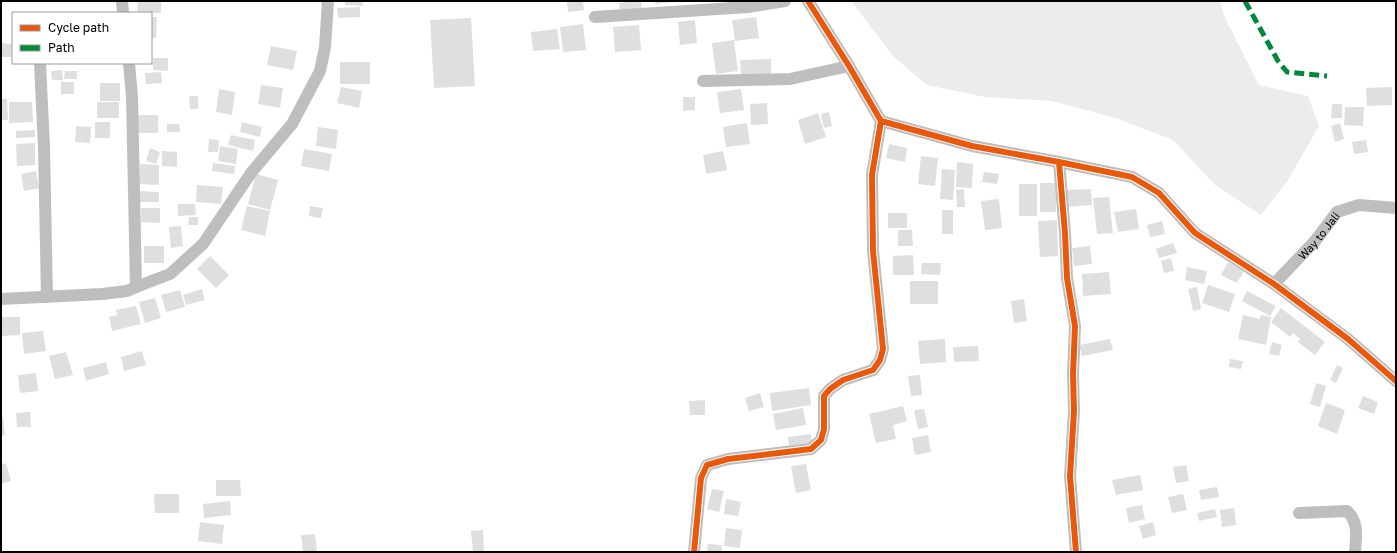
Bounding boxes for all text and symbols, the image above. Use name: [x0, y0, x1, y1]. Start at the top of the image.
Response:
legend: [12, 12, 152, 64]
text: Cycle path: [48, 20, 109, 35]
text: Path: [48, 40, 75, 55]
street label: Way to Jali: [1295, 209, 1342, 262]

